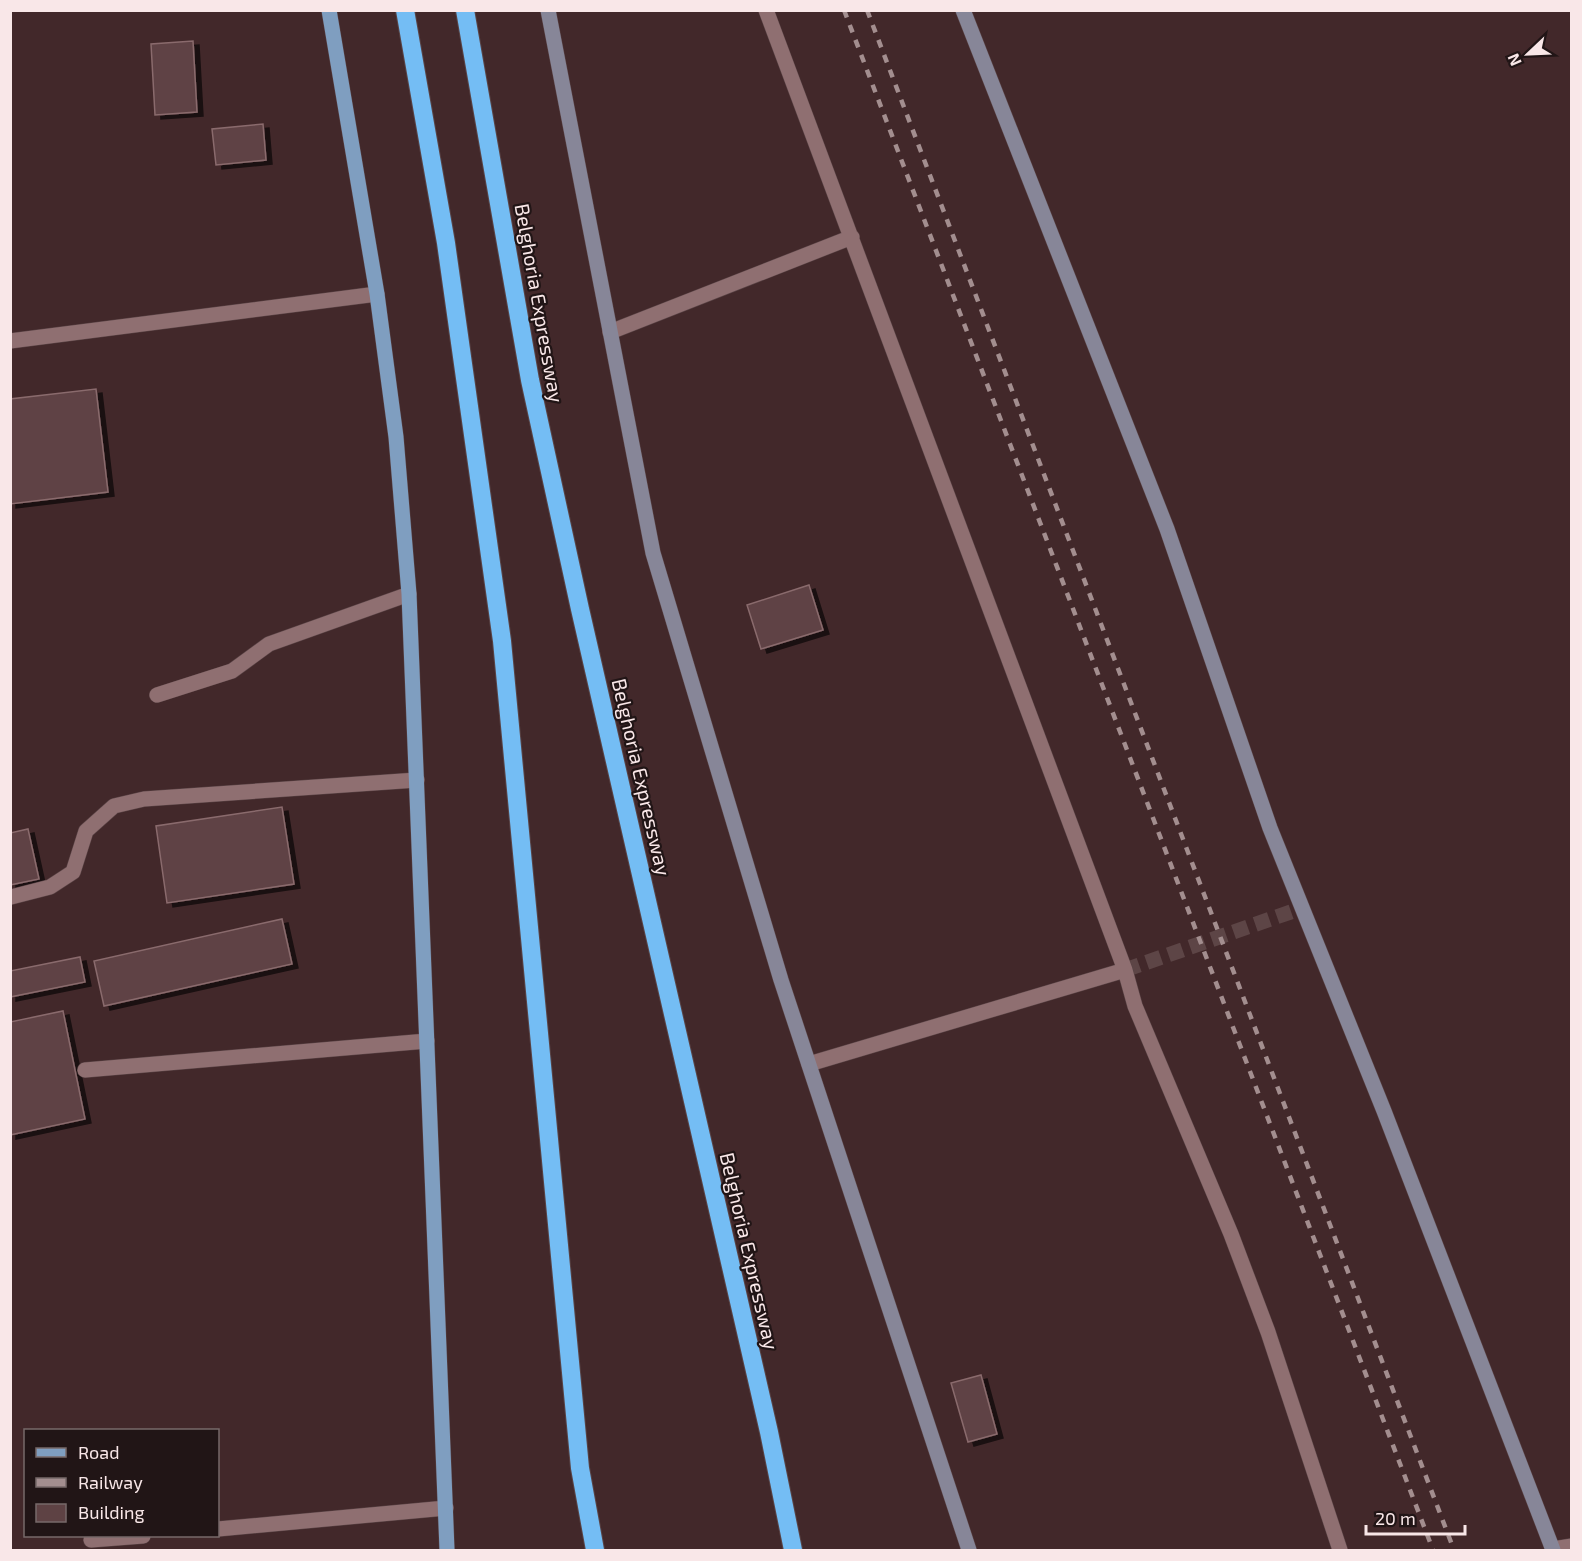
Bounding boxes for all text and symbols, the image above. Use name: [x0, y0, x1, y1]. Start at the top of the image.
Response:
north arrow: [1498, 24, 1558, 84]
text: N: [1503, 51, 1525, 69]
street label: Belghoria Expressway: [511, 202, 569, 405]
street label: Belghoria Expressway: [608, 676, 676, 878]
street label: Belghoria Expressway: [716, 1150, 784, 1352]
legend: [24, 1429, 219, 1537]
text: Road: [78, 1441, 119, 1463]
text: Railway: [78, 1471, 143, 1493]
scale bar: [1366, 1498, 1465, 1536]
text: Building: [78, 1501, 145, 1523]
text: 20 m: [1375, 1507, 1416, 1529]

